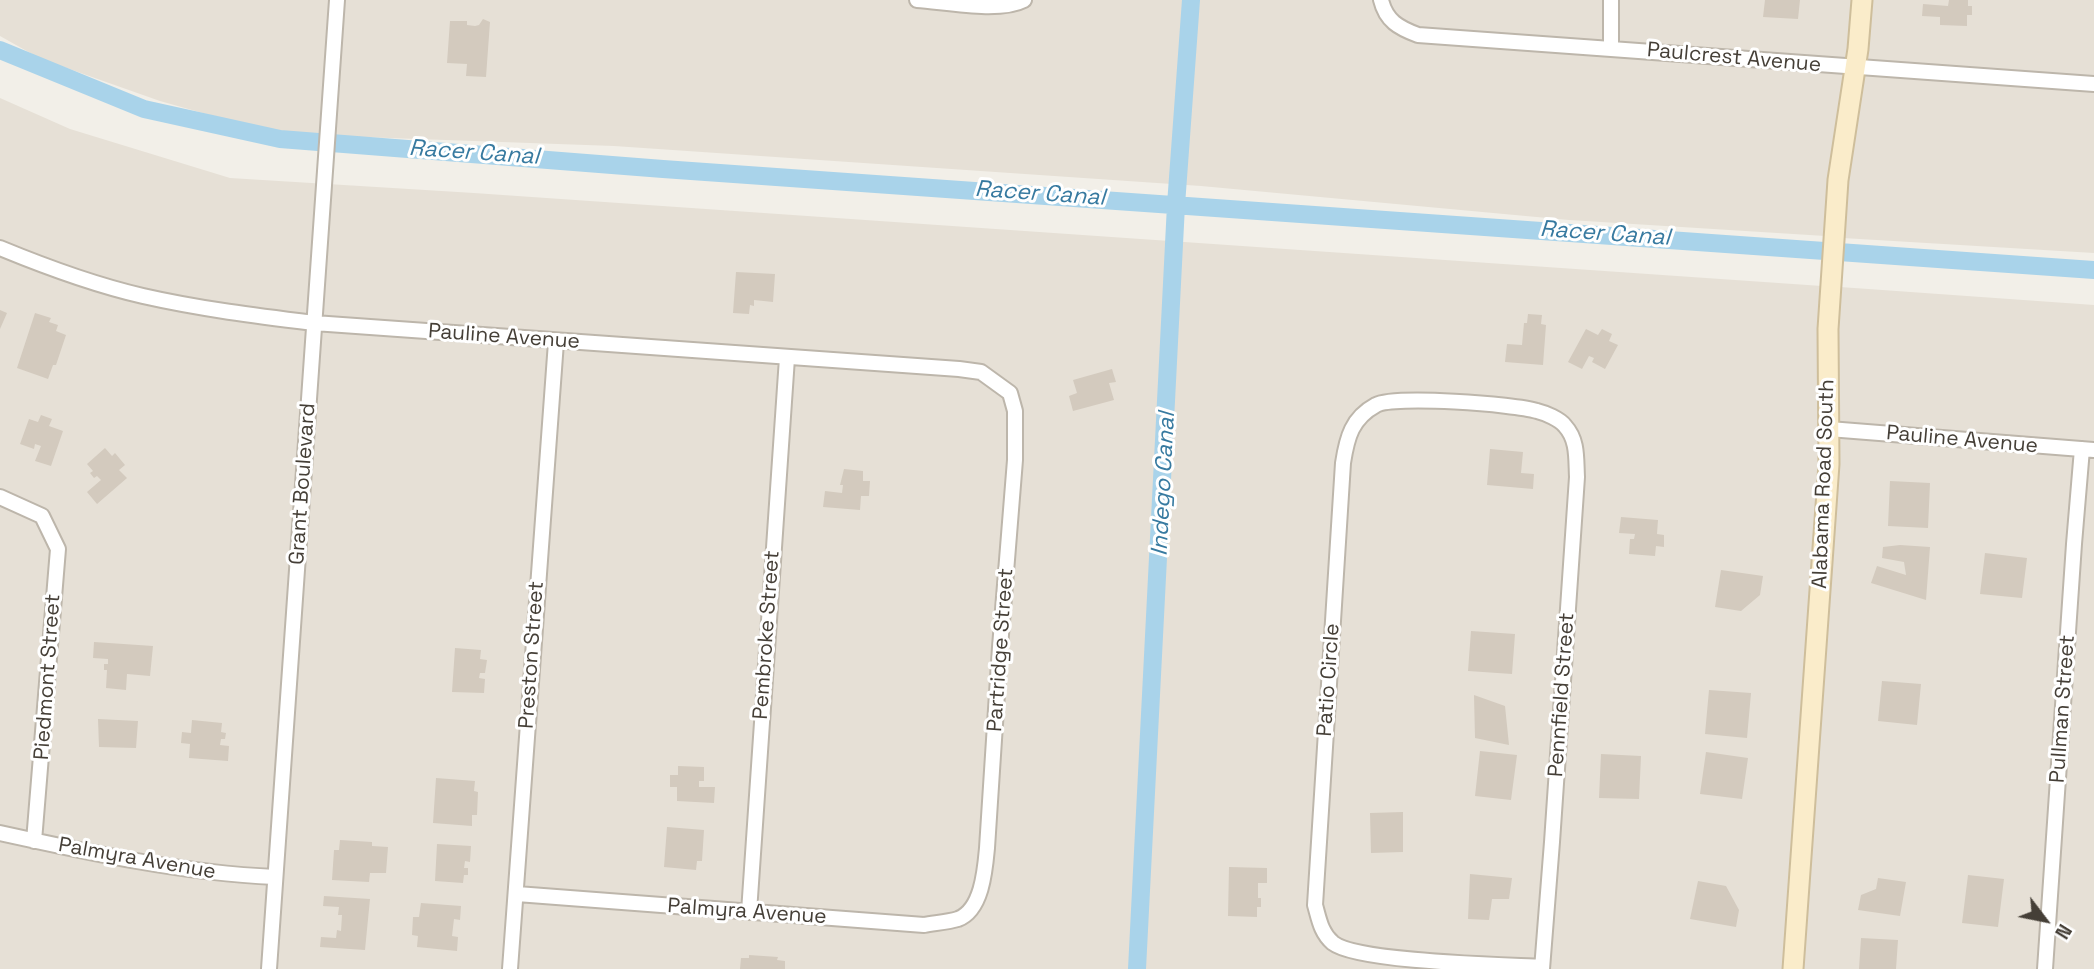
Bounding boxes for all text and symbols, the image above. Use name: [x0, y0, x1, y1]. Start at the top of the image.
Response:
street label: Paulcrest Avenue: [1646, 38, 1822, 78]
water label: Racer Canal: [408, 135, 540, 171]
water label: Racer Canal: [974, 176, 1106, 212]
water label: Racer Canal: [1539, 216, 1671, 252]
street label: Pauline Avenue: [427, 319, 581, 355]
street label: Alabama Road South: [1808, 379, 1840, 589]
street label: Grant Boulevard: [285, 402, 321, 566]
water label: Indego Canal: [1146, 411, 1182, 557]
street label: Pauline Avenue: [1885, 421, 2039, 459]
street label: Pembroke Street: [749, 550, 785, 720]
street label: Partridge Street: [983, 567, 1019, 733]
street label: Preston Street: [514, 580, 550, 730]
street label: Piedmont Street: [30, 593, 66, 761]
street label: Pennfield Street: [1544, 612, 1580, 778]
street label: Patio Circle: [1312, 623, 1346, 737]
street label: Pullman Street: [2045, 634, 2081, 784]
street label: Palmyra Avenue: [56, 833, 218, 885]
north arrow: [2010, 885, 2080, 955]
street label: Palmyra Avenue: [667, 894, 827, 930]
text: N: [2049, 919, 2077, 943]

